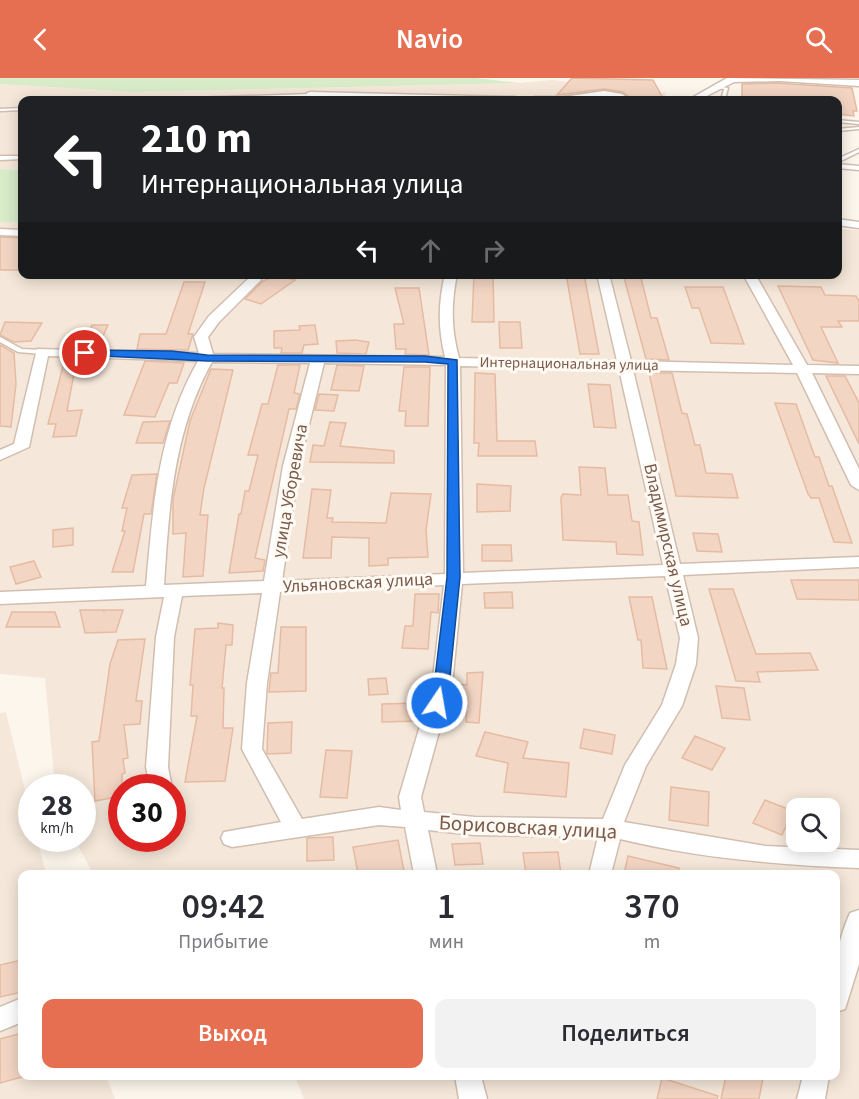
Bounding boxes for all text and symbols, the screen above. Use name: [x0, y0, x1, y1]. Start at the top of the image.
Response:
text: Navio: [396, 20, 463, 59]
icon: back: [24, 23, 57, 56]
icon: search: [802, 23, 835, 56]
text: 210 m: [141, 109, 252, 169]
icon: left: [42, 120, 120, 198]
text: Интернациональная улица: [141, 165, 463, 204]
icon: left: [351, 234, 384, 267]
icon: ahead: [414, 234, 447, 267]
icon: right: [477, 234, 510, 267]
pin: [59, 327, 110, 378]
icon: arrive: [68, 336, 101, 369]
street label: Интернациональная улица: [479, 352, 659, 376]
street label: улица Уборевича: [266, 422, 314, 560]
street label: Владимирская улица: [637, 461, 699, 629]
street label: Ульяновская улица: [282, 567, 434, 599]
position arrow: [405, 671, 469, 735]
speed limit sign: 30: [108, 774, 186, 852]
text: 28: [41, 784, 73, 827]
map controls: [786, 798, 840, 852]
button: search: [786, 798, 840, 852]
street label: Борисовская улица: [438, 807, 618, 847]
text: km/h: [40, 818, 74, 839]
text: 09:42: [181, 881, 265, 932]
text: 1: [437, 881, 456, 932]
text: 370: [624, 881, 680, 932]
text: Прибытие: [178, 928, 268, 956]
text: мин: [429, 928, 464, 956]
text: m: [644, 928, 660, 956]
button: Выход: [42, 999, 423, 1068]
button: Поделиться: [435, 999, 816, 1068]

